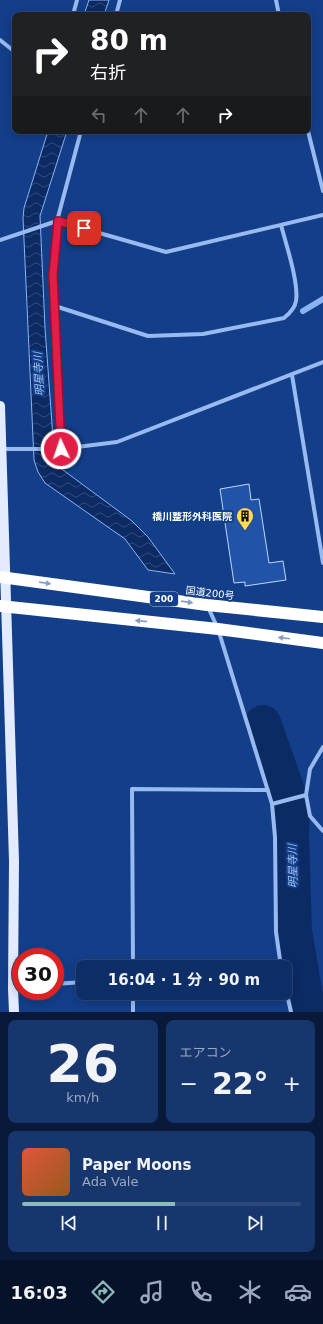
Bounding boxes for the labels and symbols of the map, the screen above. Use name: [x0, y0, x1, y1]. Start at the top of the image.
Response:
pin: [67, 211, 101, 245]
water label: 明星寺川: [31, 351, 47, 396]
position arrow: [40, 428, 82, 470]
building icon: 橋川整形外科医院: [235, 506, 255, 531]
place label: 橋川整形外科医院: [152, 511, 232, 522]
one-way arrow: [39, 580, 51, 586]
street label: 国道200号: [185, 585, 235, 601]
road number: 200: [150, 592, 178, 606]
one-way arrow: [181, 599, 194, 605]
one-way arrow: [135, 618, 147, 624]
one-way arrow: [278, 635, 290, 641]
water label: 明星寺川: [286, 843, 300, 888]
speed limit sign: 30: [12, 948, 64, 1000]

